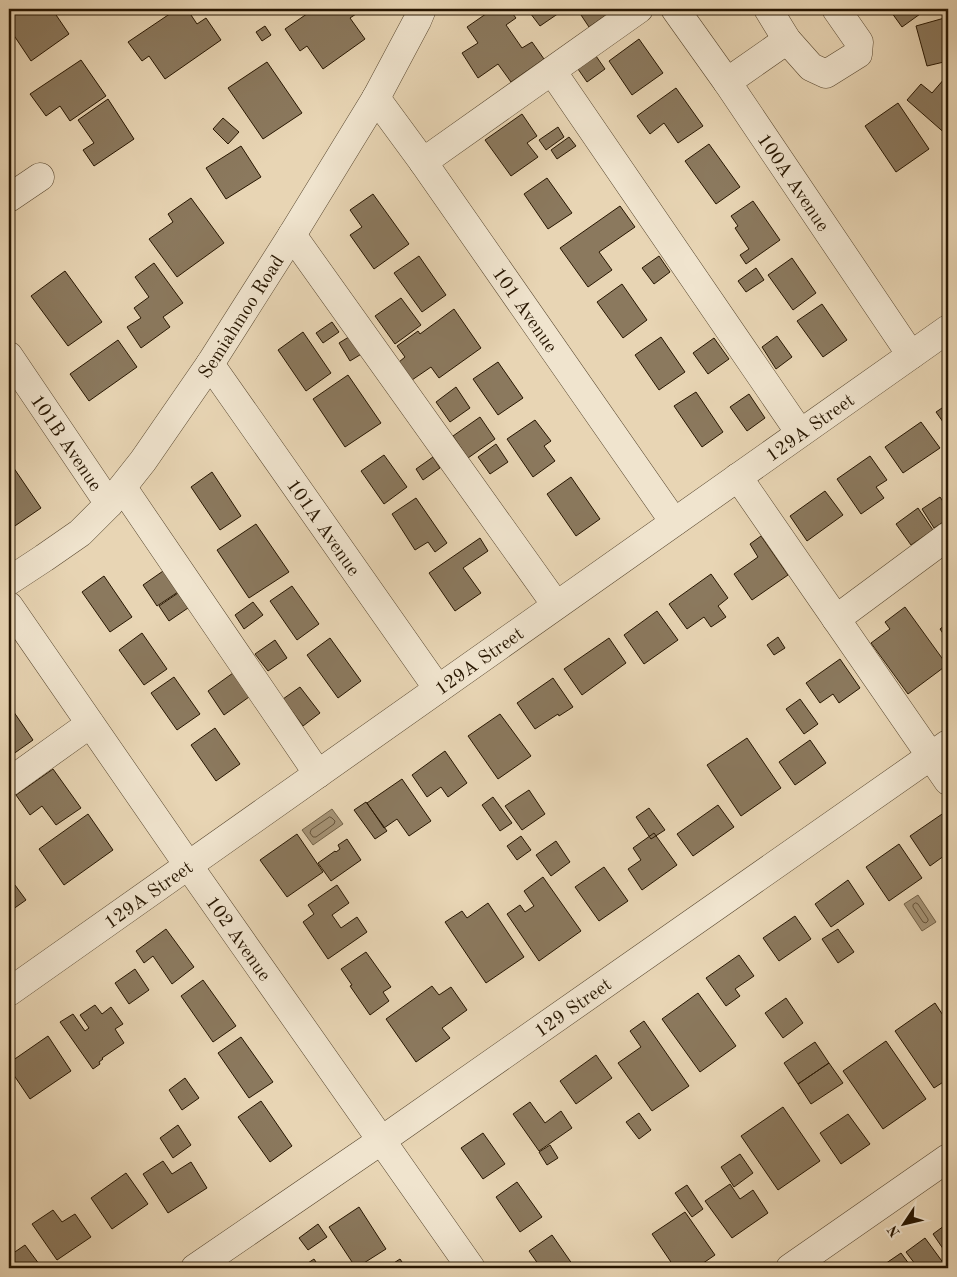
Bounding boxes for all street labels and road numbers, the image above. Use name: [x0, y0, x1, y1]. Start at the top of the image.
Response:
street label: 100A Avenue: [753, 131, 832, 236]
street label: Semiahmoo Road: [196, 252, 289, 383]
street label: 101 Avenue: [488, 265, 560, 357]
street label: 129A Street: [763, 391, 859, 466]
street label: 101B Avenue: [26, 392, 104, 495]
street label: 101A Avenue: [282, 476, 363, 580]
street label: 129A Street: [432, 625, 528, 700]
street label: 129A Street: [102, 858, 197, 934]
street label: 102 Avenue: [201, 894, 273, 985]
street label: 129 Street: [532, 976, 616, 1042]

